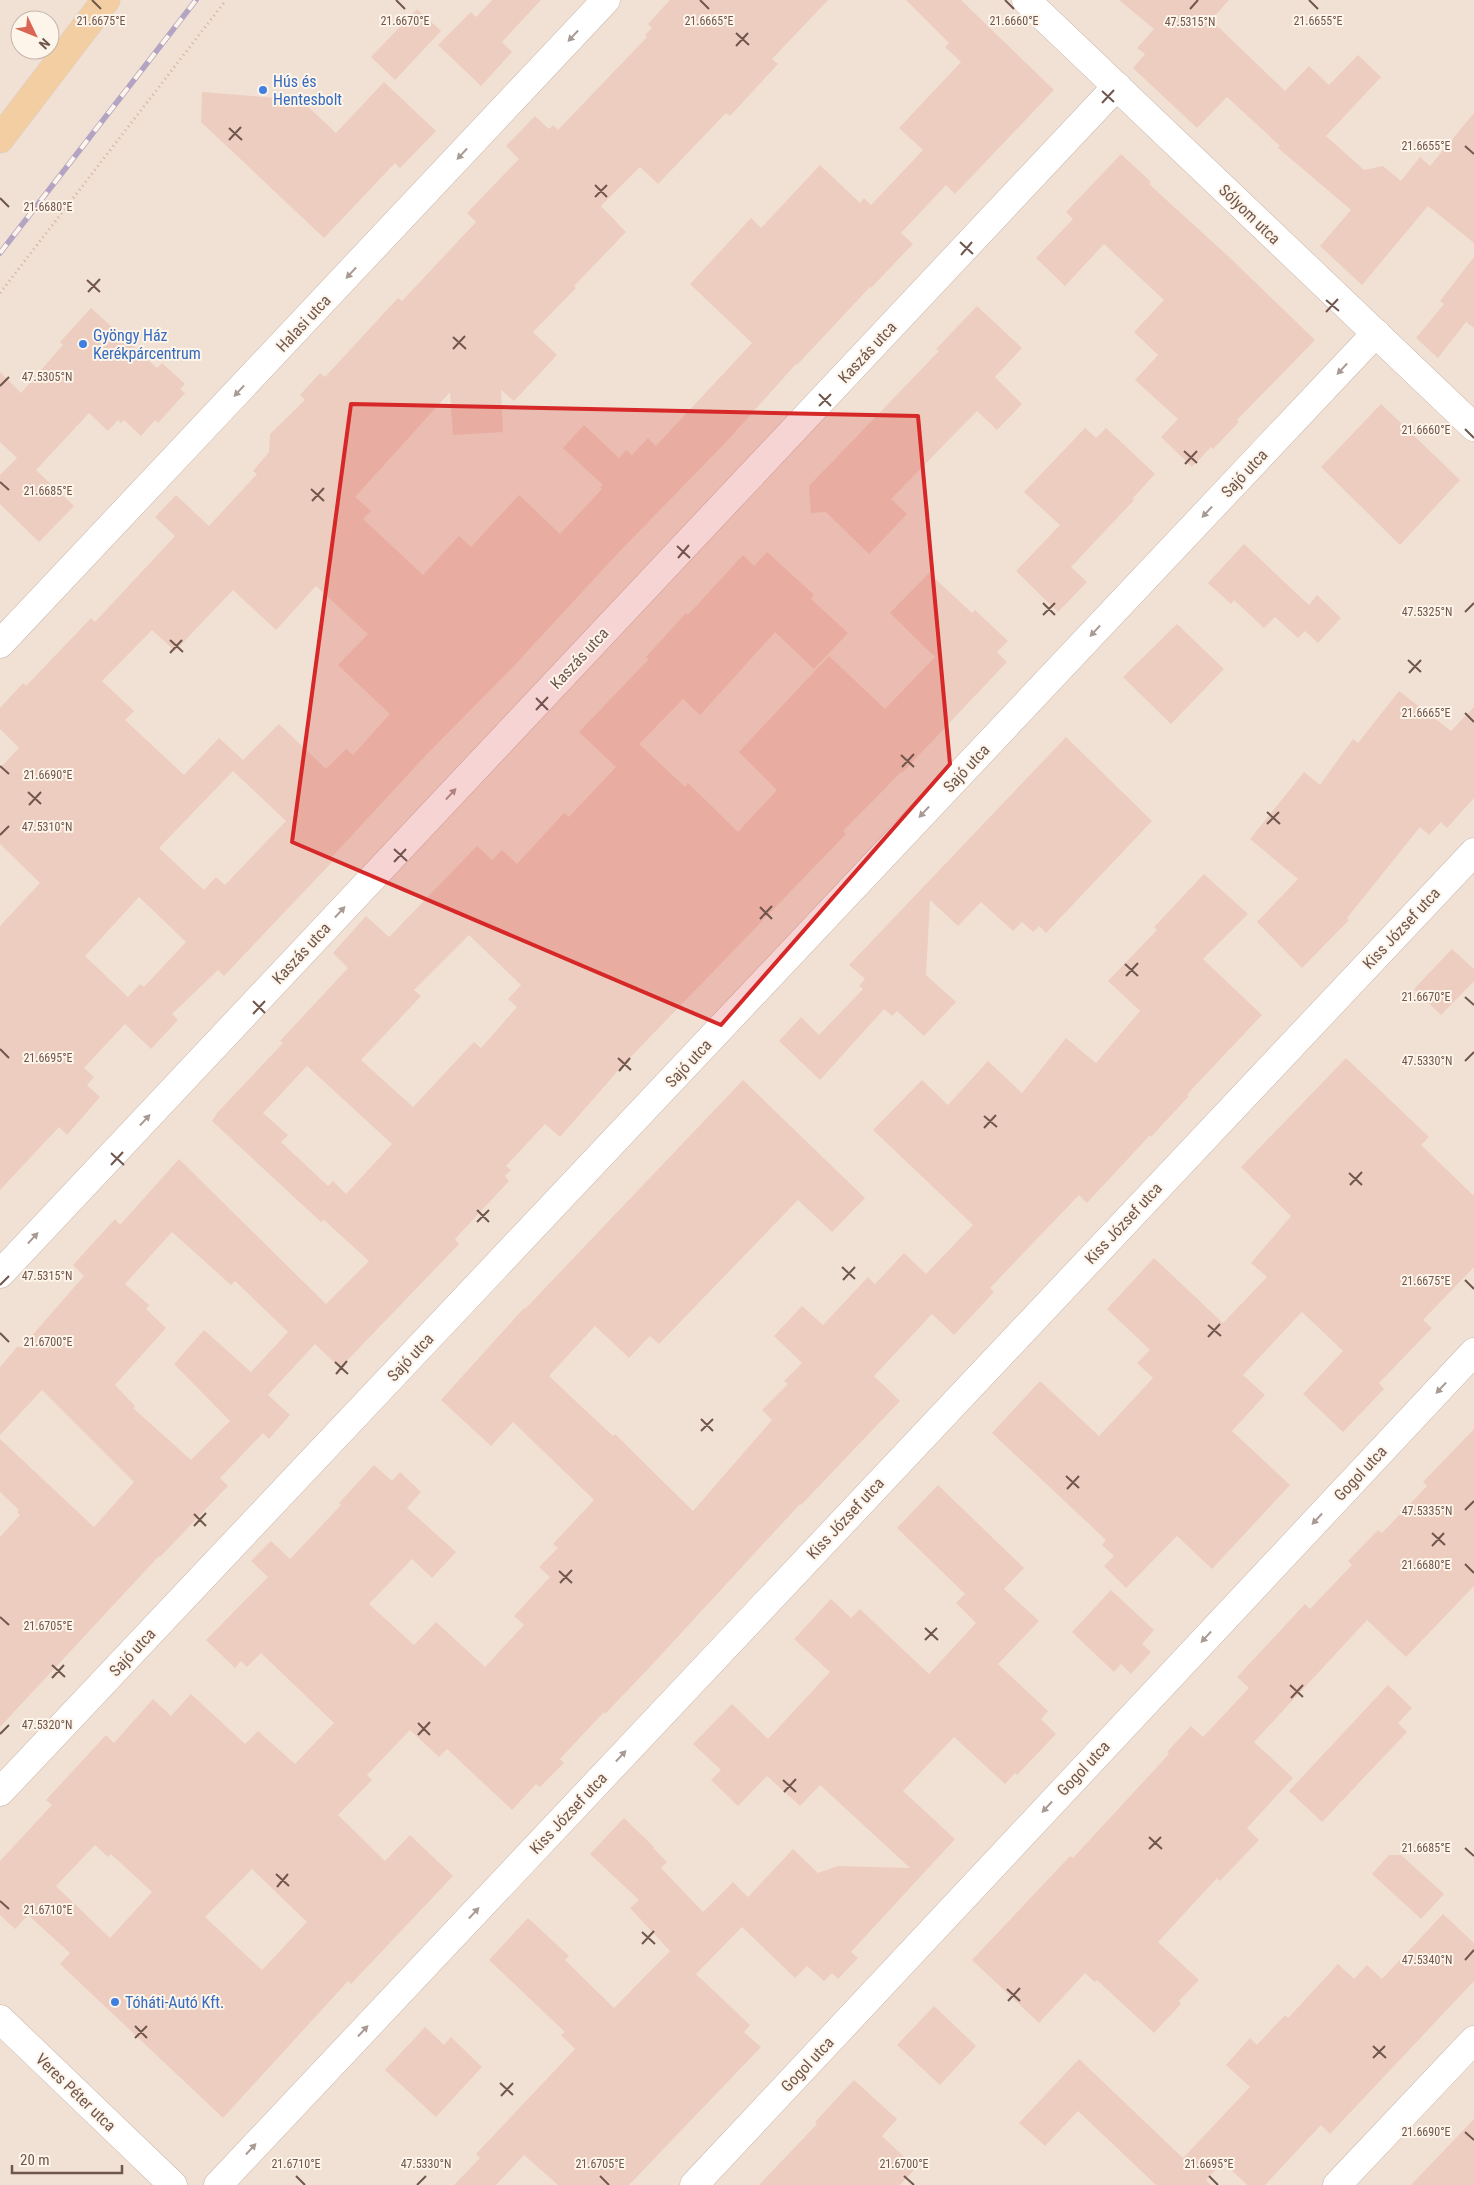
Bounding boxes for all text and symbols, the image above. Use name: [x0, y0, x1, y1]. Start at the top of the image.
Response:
north arrow: [10, 10, 60, 60]
text: 21.6675°E: [76, 14, 126, 28]
text: 21.6670°E: [380, 14, 430, 28]
text: 21.6665°E: [684, 14, 734, 28]
text: 21.6660°E: [989, 14, 1039, 28]
text: 21.6655°E: [1293, 14, 1343, 28]
text: 47.5315°N: [1165, 15, 1215, 29]
one-way arrow: [567, 29, 579, 41]
text: N: [36, 35, 53, 52]
place label: Hús és Hentesbolt: [273, 72, 342, 109]
marker: Hús és Hentesbolt: [257, 84, 269, 96]
text: 21.6655°E: [1401, 139, 1451, 153]
one-way arrow: [456, 148, 468, 160]
street label: Sólyom utca: [1215, 180, 1284, 248]
text: 21.6680°E: [23, 200, 73, 214]
one-way arrow: [345, 266, 357, 278]
street label: Halasi utca: [272, 291, 335, 356]
street label: Kaszás utca: [834, 318, 901, 387]
place label: Gyöngy Ház Kerékpárcentrum: [93, 326, 201, 363]
marker: Gyöngy Ház Kerékpárcentrum: [77, 338, 89, 350]
one-way arrow: [1336, 362, 1348, 374]
text: 47.5305°N: [22, 370, 72, 384]
one-way arrow: [233, 384, 245, 396]
text: 21.6660°E: [1401, 423, 1451, 437]
street label: Sajó utca: [1217, 445, 1271, 501]
text: 21.6685°E: [23, 484, 73, 498]
one-way arrow: [1201, 506, 1213, 518]
text: 47.5325°N: [1402, 605, 1452, 619]
street label: Kaszás utca: [546, 624, 613, 693]
one-way arrow: [1089, 624, 1101, 636]
text: 21.6665°E: [1401, 706, 1451, 720]
street label: Sajó utca: [939, 740, 993, 796]
text: 21.6690°E: [23, 768, 73, 782]
one-way arrow: [445, 788, 457, 800]
one-way arrow: [918, 806, 930, 818]
text: 47.5310°N: [22, 820, 72, 834]
street label: Kiss József utca: [1359, 884, 1444, 973]
one-way arrow: [334, 906, 346, 918]
street label: Kaszás utca: [268, 919, 335, 988]
text: 21.6670°E: [1401, 990, 1451, 1004]
street label: Sajó utca: [661, 1035, 715, 1091]
text: 21.6695°E: [23, 1051, 73, 1065]
text: 47.5330°N: [1402, 1054, 1452, 1068]
one-way arrow: [139, 1114, 151, 1126]
street label: Kiss József utca: [1081, 1179, 1166, 1268]
one-way arrow: [27, 1232, 39, 1244]
text: 47.5315°N: [22, 1269, 72, 1283]
text: 21.6675°E: [1401, 1274, 1451, 1288]
street label: Sajó utca: [383, 1329, 437, 1385]
text: 21.6700°E: [23, 1335, 73, 1349]
one-way arrow: [1435, 1381, 1447, 1393]
street label: Gogol utca: [1330, 1442, 1391, 1505]
street label: Kiss József utca: [803, 1474, 888, 1563]
text: 47.5335°N: [1402, 1504, 1452, 1518]
one-way arrow: [1311, 1512, 1323, 1524]
text: 21.6680°E: [1401, 1558, 1451, 1572]
text: 21.6705°E: [23, 1619, 73, 1633]
street label: Sajó utca: [105, 1624, 159, 1680]
one-way arrow: [1200, 1631, 1212, 1643]
text: 47.5320°N: [22, 1718, 72, 1732]
street label: Gogol utca: [1053, 1737, 1114, 1800]
one-way arrow: [615, 1750, 627, 1762]
street label: Kiss József utca: [526, 1769, 611, 1858]
one-way arrow: [1041, 1801, 1053, 1813]
text: 21.6685°E: [1401, 1841, 1451, 1855]
text: 21.6710°E: [23, 1903, 73, 1917]
one-way arrow: [468, 1907, 480, 1919]
text: 47.5340°N: [1402, 1953, 1452, 1967]
place label: Tóháti-Autó Kft.: [125, 1993, 224, 2012]
marker: Tóháti-Autó Kft.: [109, 1996, 121, 2008]
one-way arrow: [357, 2025, 369, 2037]
street label: Gogol utca: [777, 2033, 838, 2096]
street label: Veres Péter utca: [32, 2049, 120, 2135]
text: 21.6690°E: [1401, 2125, 1451, 2139]
scale bar: [12, 2142, 122, 2174]
one-way arrow: [245, 2144, 257, 2156]
text: 20 m: [20, 2151, 50, 2169]
text: 21.6710°E: [271, 2157, 321, 2171]
text: 47.5330°N: [401, 2157, 451, 2171]
text: 21.6705°E: [575, 2157, 625, 2171]
text: 21.6700°E: [879, 2157, 929, 2171]
text: 21.6695°E: [1184, 2157, 1234, 2171]

